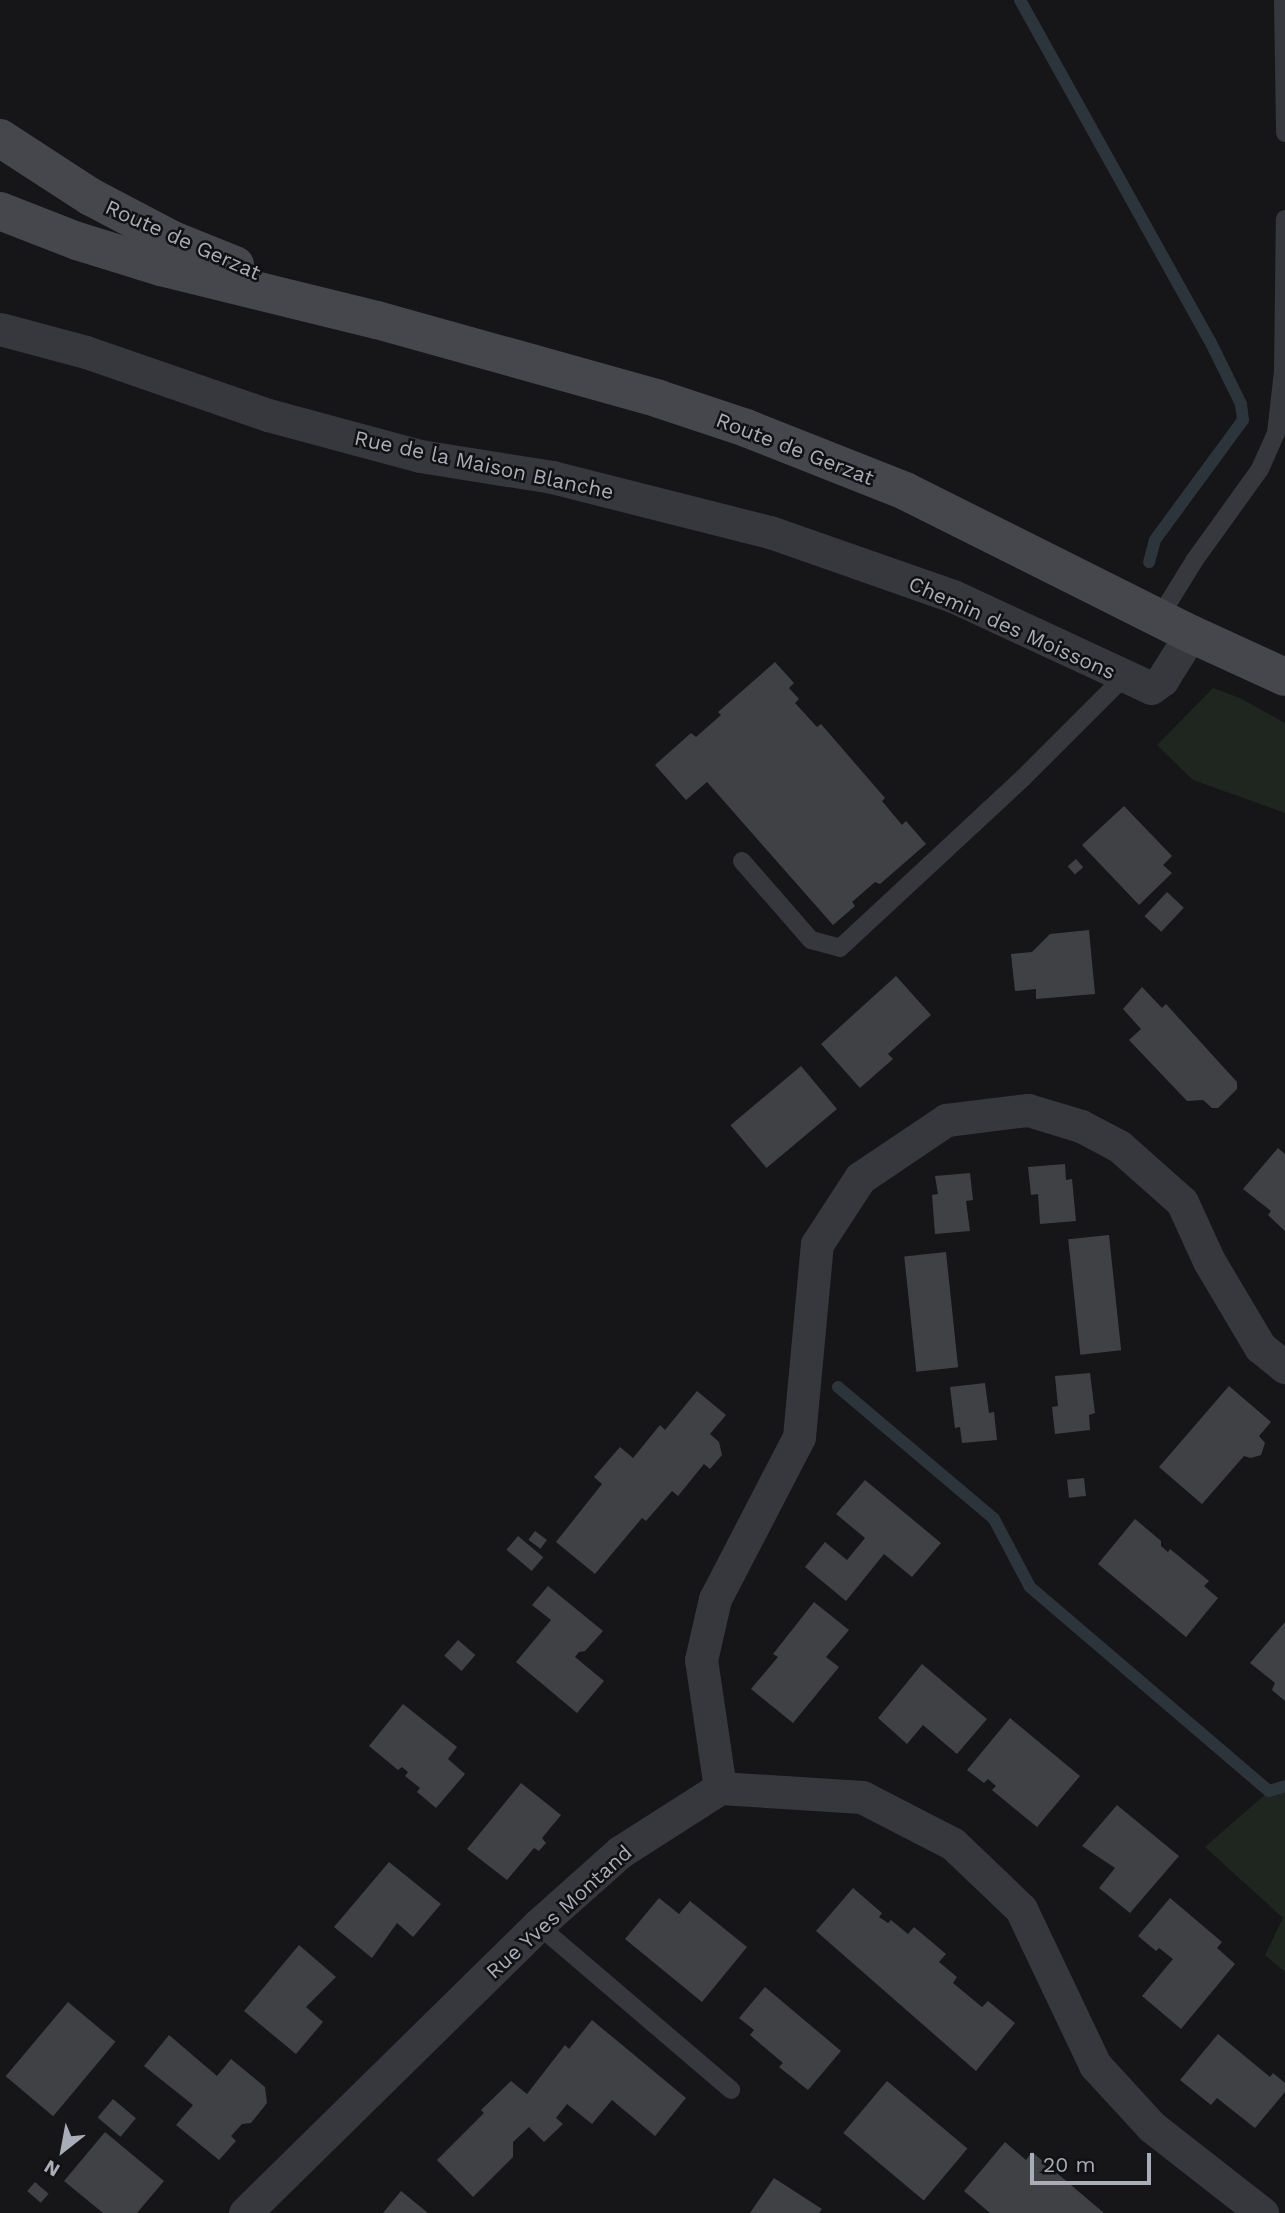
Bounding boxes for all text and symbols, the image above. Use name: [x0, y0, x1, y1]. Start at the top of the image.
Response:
street label: Route de Gerzat: [102, 195, 264, 285]
street label: Route de Gerzat: [713, 407, 877, 491]
street label: Rue de la Maison Blanche: [352, 425, 616, 505]
street label: Chemin des Moissons: [905, 571, 1119, 685]
street label: Rue Yves Montand: [481, 1840, 637, 1984]
north arrow: [28, 2115, 98, 2185]
scale bar: [1033, 2140, 1154, 2184]
text: 20 m: [1043, 2152, 1095, 2177]
text: N: [40, 2155, 64, 2182]

